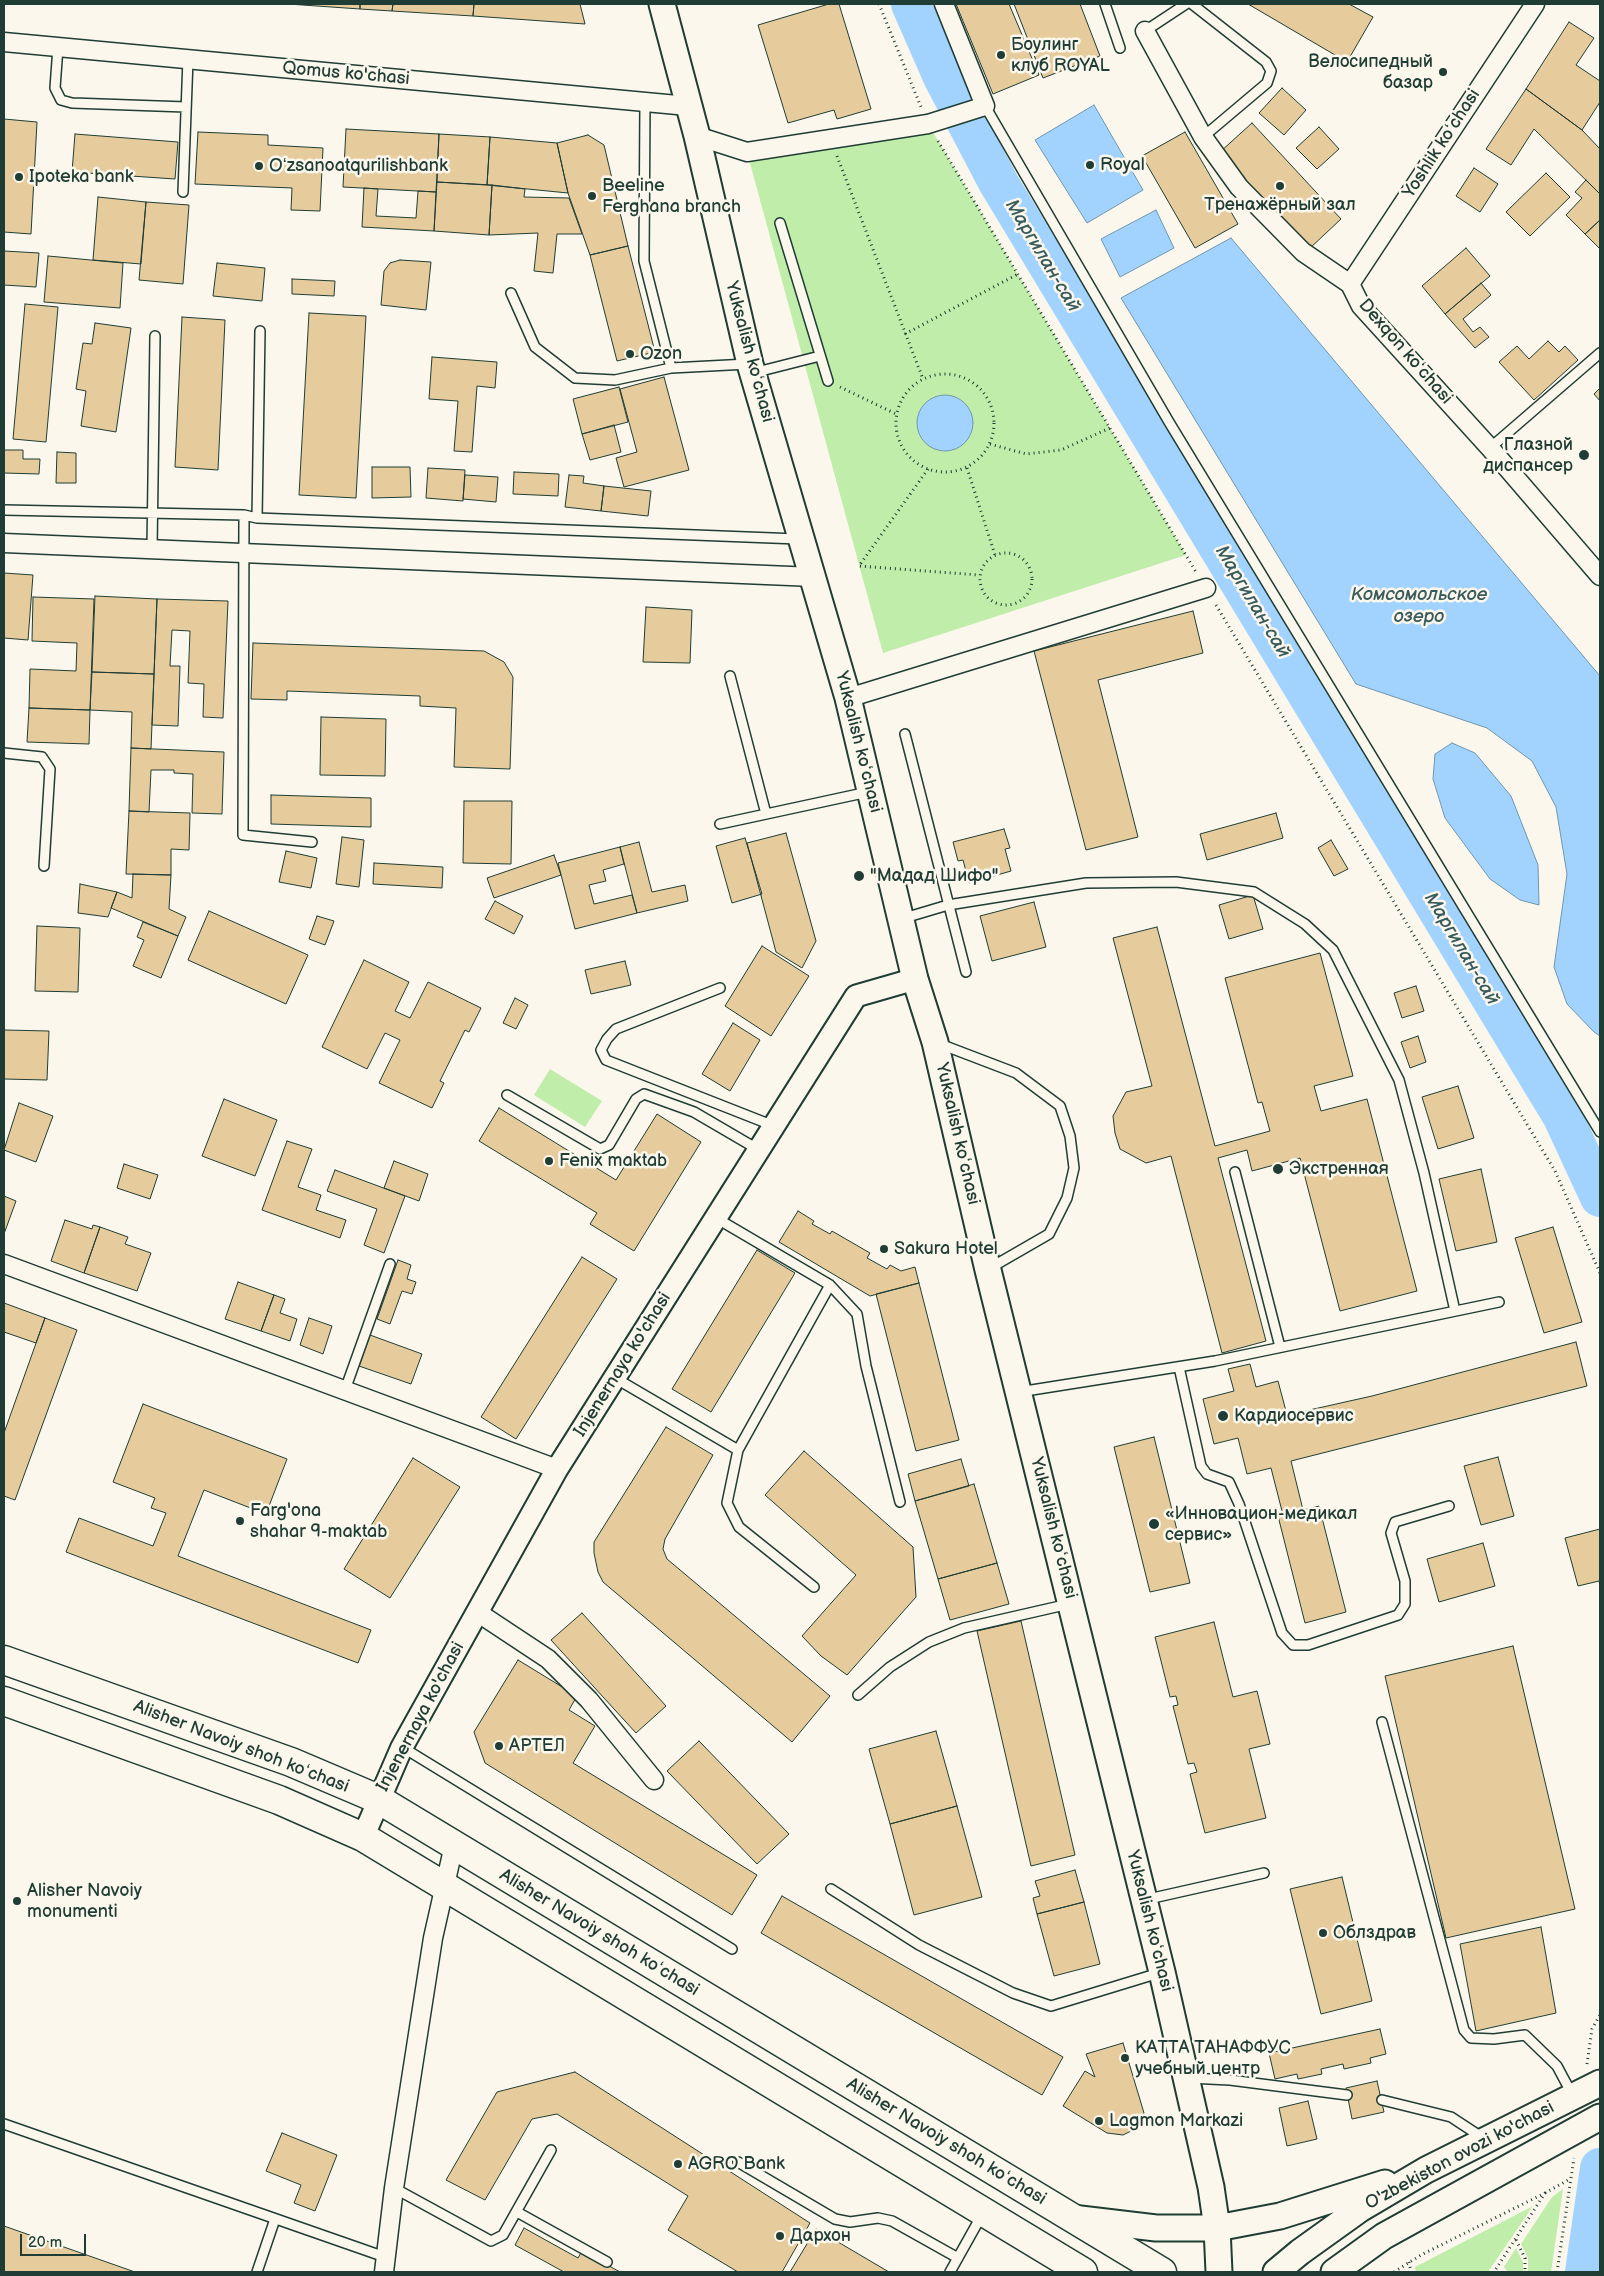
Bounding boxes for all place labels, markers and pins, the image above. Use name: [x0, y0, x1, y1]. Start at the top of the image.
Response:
place label: Боулинг клуб ROYAL: [1011, 34, 1110, 76]
marker: Боулинг клуб ROYAL: [995, 49, 1007, 61]
place label: Велосипедный базар: [1308, 51, 1433, 94]
marker: Велосипедный базар: [1437, 66, 1449, 78]
place label: Royal: [1100, 154, 1145, 176]
place label: Oʻzsanoatqurilishbank: [269, 155, 448, 177]
marker: Royal: [1084, 159, 1096, 171]
marker: Oʻzsanoatqurilishbank: [253, 160, 265, 172]
place label: Ipoteka bank: [29, 166, 134, 188]
marker: Ipoteka bank: [13, 171, 25, 183]
place label: Beeline Ferghana branch: [602, 175, 741, 218]
marker: Тренажёрный зал: [1274, 180, 1286, 192]
marker: Beeline Ferghana branch: [586, 190, 598, 202]
place label: Тренажёрный зал: [1204, 194, 1356, 216]
place label: Ozon: [640, 343, 682, 365]
marker: Ozon: [624, 348, 636, 360]
place label: Глазной диспансер: [1483, 434, 1573, 476]
marker: Глазной диспансер: [1577, 448, 1591, 462]
place label: "Мадад Шифо": [870, 865, 998, 887]
marker: "Мадад Шифо": [852, 869, 866, 883]
place label: Fenix maktab: [559, 1150, 667, 1172]
marker: Fenix maktab: [543, 1155, 555, 1167]
place label: Экстренная: [1289, 1158, 1389, 1180]
marker: Экстренная: [1271, 1162, 1285, 1176]
place label: Sakura Hotel: [894, 1238, 998, 1260]
marker: Sakura Hotel: [878, 1243, 890, 1255]
place label: Кардиосервис: [1234, 1405, 1354, 1427]
marker: Кардиосервис: [1216, 1409, 1230, 1423]
place label: Farg'ona shahar 9-maktab: [250, 1500, 387, 1542]
place label: «Инновацион-медикал сервис»: [1165, 1503, 1357, 1546]
marker: Farg'ona shahar 9-maktab: [234, 1515, 246, 1527]
marker: «Инновацион-медикал сервис»: [1147, 1517, 1161, 1531]
place label: АРТЕЛ: [509, 1735, 565, 1757]
marker: АРТЕЛ: [493, 1740, 505, 1752]
place label: Alisher Navoiy monumenti: [27, 1880, 142, 1922]
marker: Alisher Navoiy monumenti: [11, 1895, 23, 1907]
place label: Облздрав: [1333, 1922, 1416, 1944]
marker: Облздрав: [1317, 1927, 1329, 1939]
place label: КАТТА ТАНАФФУС учебный центр: [1135, 2037, 1291, 2080]
marker: КАТТА ТАНАФФУС учебный центр: [1119, 2052, 1131, 2064]
place label: Lagmon Markazi: [1109, 2110, 1243, 2132]
marker: Lagmon Markazi: [1093, 2115, 1105, 2127]
place label: AGRO Bank: [688, 2153, 785, 2175]
marker: AGRO Bank: [672, 2158, 684, 2170]
place label: Дархон: [790, 2225, 851, 2247]
marker: Дархон: [774, 2230, 786, 2242]

